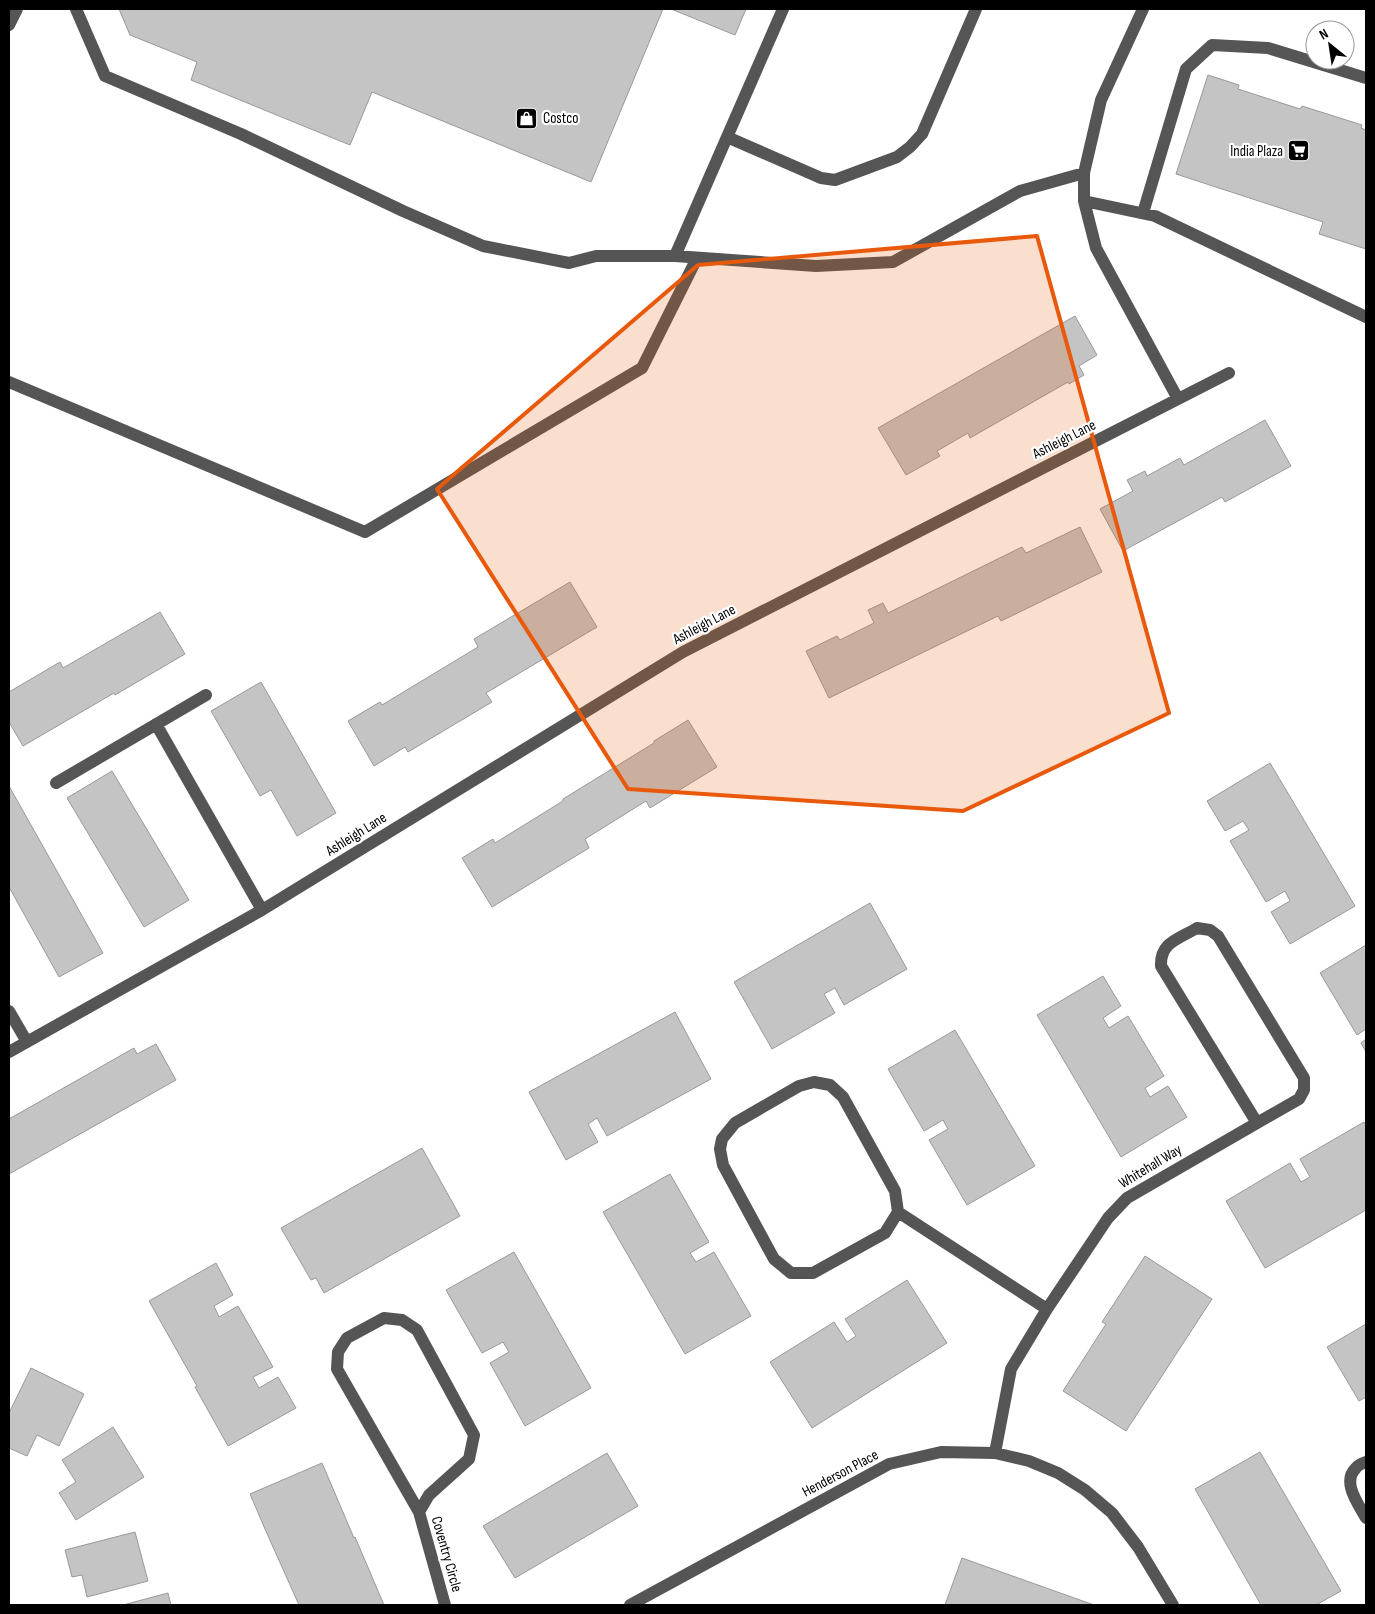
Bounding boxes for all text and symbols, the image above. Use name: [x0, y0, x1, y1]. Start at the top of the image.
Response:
north arrow: [1305, 20, 1355, 70]
text: N: [1316, 25, 1331, 43]
shop icon: Costco: [515, 106, 539, 130]
place label: Costco: [543, 109, 578, 128]
supermarket icon: India Plaza: [1287, 139, 1311, 163]
place label: India Plaza: [1230, 142, 1283, 161]
street label: Ashleigh Lane: [1029, 415, 1099, 464]
street label: Ashleigh Lane: [669, 600, 739, 649]
street label: Ashleigh Lane: [321, 808, 390, 861]
street label: Whitehall Way: [1115, 1140, 1186, 1193]
street label: Henderson Place: [799, 1445, 882, 1501]
street label: Coventry Circle: [427, 1514, 466, 1594]

